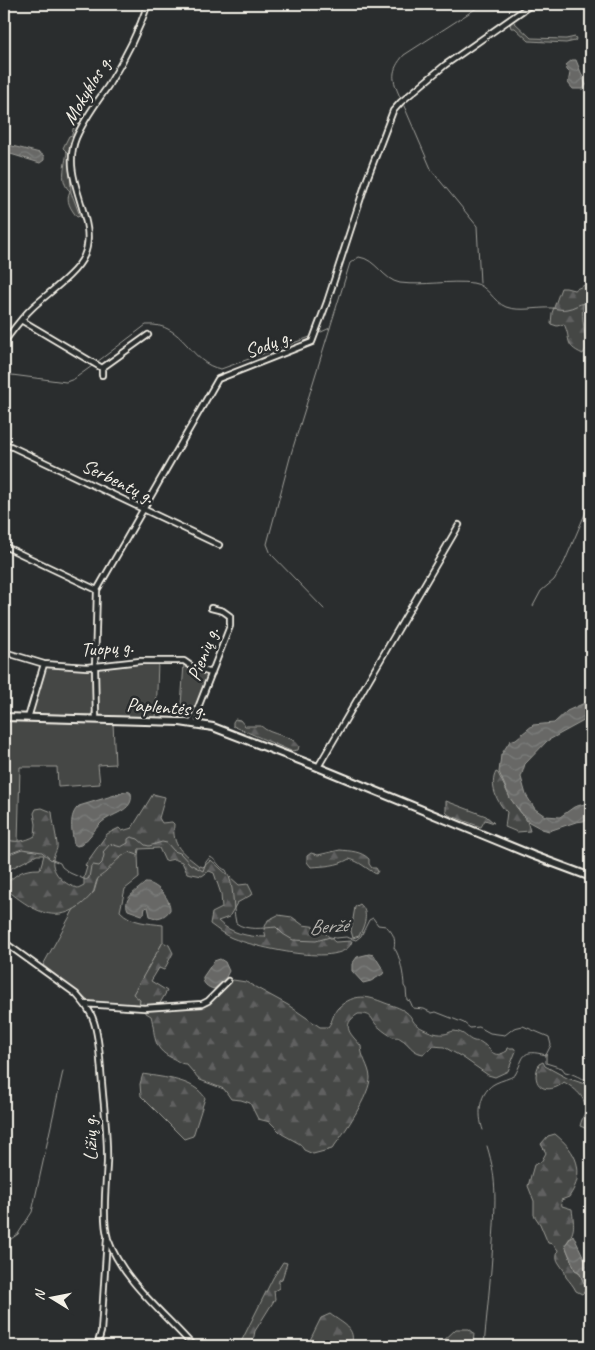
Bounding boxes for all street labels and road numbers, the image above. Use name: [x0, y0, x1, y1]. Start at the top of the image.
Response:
street label: Mokyklos g.: [57, 51, 117, 129]
street label: Sodų g.: [241, 324, 295, 364]
street label: Serbentų g.: [78, 453, 158, 509]
street label: Pienių g.: [181, 623, 225, 685]
street label: Tuopų g.: [80, 634, 134, 662]
street label: Paplentės g.: [125, 692, 207, 722]
street label: Ližių g.: [77, 1115, 103, 1161]

